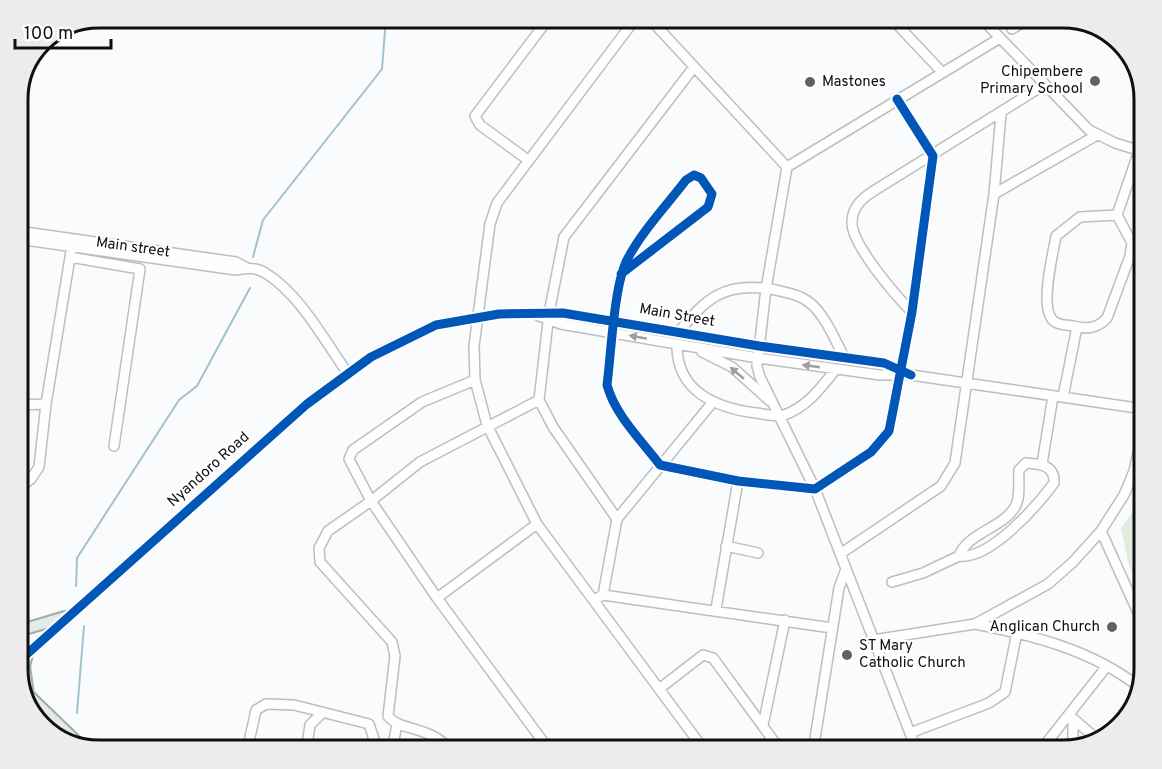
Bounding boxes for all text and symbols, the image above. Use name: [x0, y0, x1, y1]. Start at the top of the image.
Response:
scale bar: [15, 12, 111, 50]
text: 100 m: [24, 23, 73, 46]
place label: Chipembere Primary School: [980, 63, 1083, 99]
place label: Mastones: [822, 73, 886, 92]
marker: Chipembere Primary School: [1088, 74, 1102, 88]
marker: Mastones: [803, 75, 817, 89]
street label: Main street: [95, 233, 171, 263]
street label: Main Street: [638, 300, 716, 332]
one-way arrow: [629, 332, 648, 341]
one-way arrow: [801, 361, 820, 370]
one-way arrow: [729, 366, 745, 379]
street label: Nyandoro Road: [164, 428, 254, 512]
place label: Anglican Church: [989, 618, 1100, 637]
marker: Anglican Church: [1105, 620, 1119, 634]
place label: ST Mary Catholic Church: [859, 637, 966, 673]
marker: ST Mary Catholic Church: [840, 648, 854, 662]

